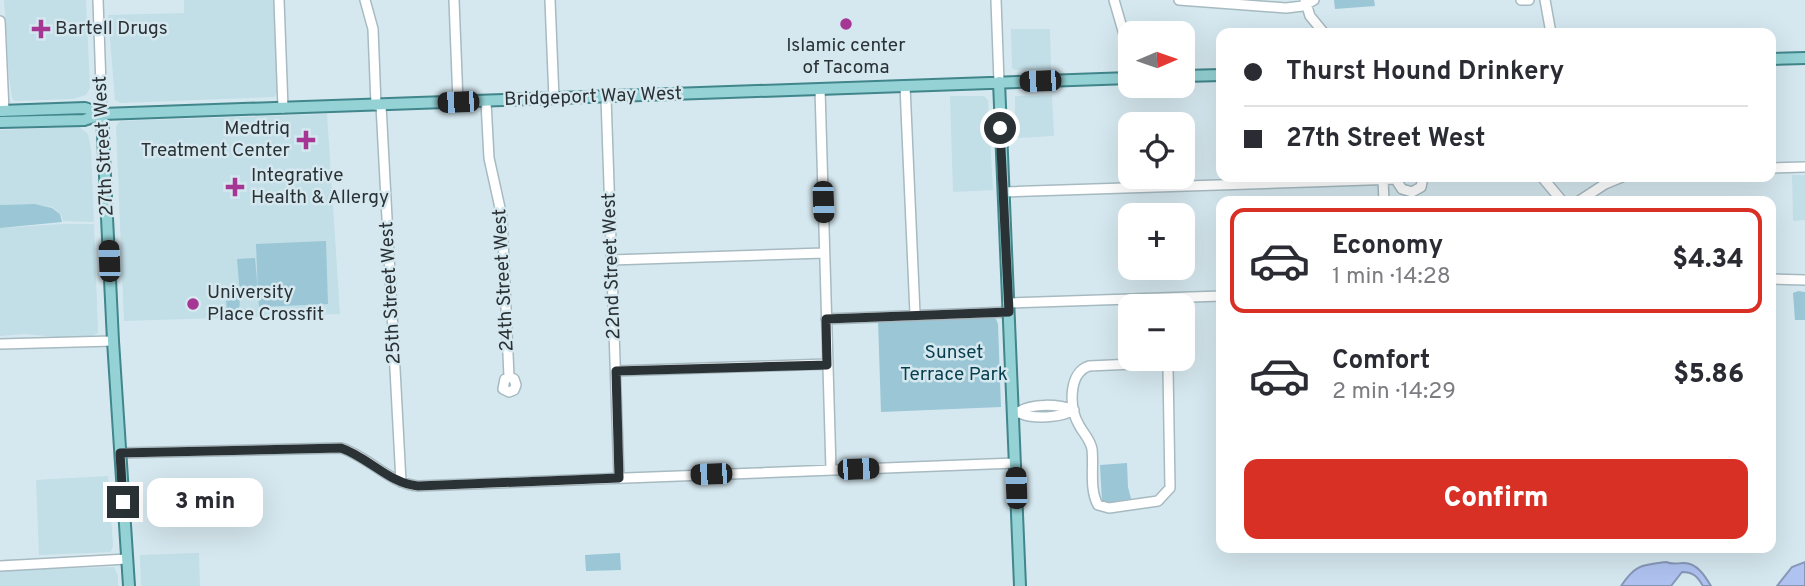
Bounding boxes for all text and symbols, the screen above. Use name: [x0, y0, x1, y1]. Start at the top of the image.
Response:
marker: Islamic center of Tacoma: [838, 16, 854, 32]
place label: Bartell Drugs: [55, 17, 168, 41]
marker: Bartell Drugs: [33, 21, 49, 37]
north arrow: [1118, 21, 1195, 98]
map controls: [1118, 21, 1195, 371]
place label: Islamic center of Tacoma: [786, 34, 906, 80]
text: Thurst Hound Drinkery: [1286, 56, 1564, 89]
car: [1019, 70, 1062, 92]
street label: 27th Street West: [88, 75, 120, 217]
street label: Bridgeport Way West: [504, 82, 682, 112]
car: [437, 91, 480, 113]
route start: [984, 112, 1016, 144]
button: locate: [1118, 112, 1195, 189]
place label: Medtriq Treatment Center: [141, 117, 291, 163]
text: 27th Street West: [1286, 123, 1486, 156]
marker: Medtriq Treatment Center: [296, 130, 316, 150]
place label: Integrative Health & Allergy: [251, 164, 389, 210]
marker: Integrative Health & Allergy: [225, 177, 245, 197]
car: [812, 181, 835, 223]
street label: 22nd Street West: [597, 192, 627, 340]
button: +: [1118, 203, 1195, 280]
street label: 24th Street West: [488, 208, 520, 352]
street label: 25th Street West: [375, 221, 407, 365]
icon: car: [1248, 229, 1311, 292]
text: Economy: [1332, 230, 1443, 263]
car: [98, 240, 121, 282]
text: $4.34: [1672, 244, 1744, 277]
text: 1 min · 14:28: [1332, 263, 1451, 292]
place label: University Place Crossfit: [207, 281, 324, 327]
button: −: [1118, 294, 1195, 371]
marker: University Place Crossfit: [185, 296, 201, 312]
park label: Sunset Terrace Park: [900, 341, 1008, 387]
icon: car: [1248, 344, 1311, 407]
text: Comfort: [1332, 345, 1430, 378]
text: $5.86: [1673, 359, 1744, 392]
text: 2 min · 14:29: [1332, 378, 1456, 407]
car: [837, 458, 880, 480]
button: Confirm: [1244, 459, 1748, 539]
car: [690, 463, 733, 485]
car: [1005, 467, 1028, 509]
callout: 3 min: [148, 477, 263, 526]
route end: [107, 486, 139, 518]
text: 3 min: [175, 488, 235, 517]

